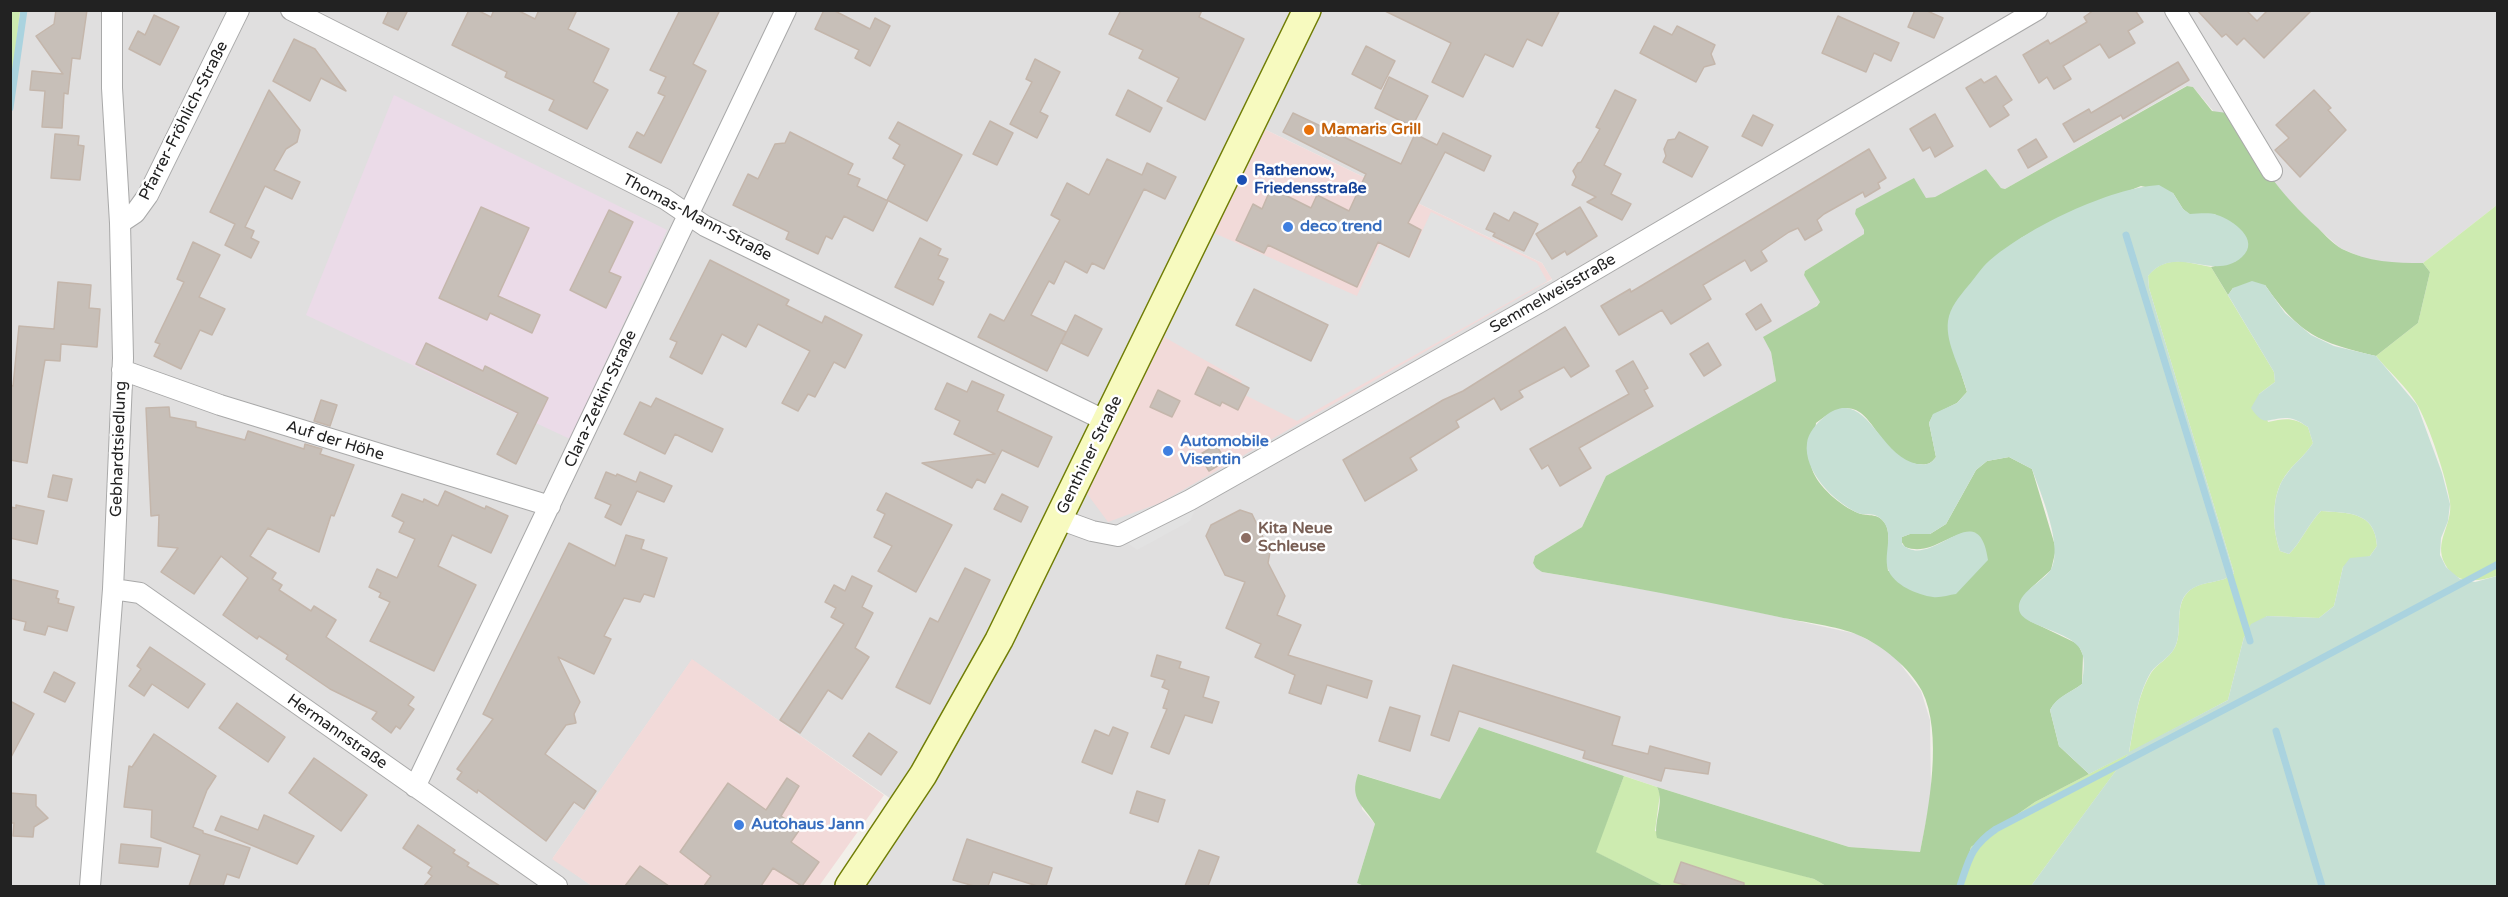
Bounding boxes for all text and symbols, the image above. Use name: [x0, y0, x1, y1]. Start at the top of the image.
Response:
street label: Pfarrer-Fröhlich-Straße: [136, 38, 232, 204]
place label: Mamaris Grill: [1321, 120, 1421, 140]
marker: Mamaris Grill: [1302, 123, 1316, 137]
place label: Rathenow, Friedensstraße: [1254, 161, 1367, 199]
street label: Thomas-Mann-Straße: [619, 170, 775, 266]
marker: Rathenow, Friedensstraße: [1235, 173, 1249, 187]
place label: deco trend: [1300, 217, 1382, 237]
marker: deco trend: [1281, 220, 1295, 234]
street label: Semmelweisstraße: [1487, 250, 1619, 338]
street label: Clara-Zetkin-Straße: [561, 327, 641, 471]
street label: Gebhardtsiedlung: [107, 380, 131, 518]
street label: Genthiner Straße: [1053, 393, 1127, 517]
street label: Auf der Höhe: [284, 417, 386, 465]
place label: Automobile Visentin: [1180, 432, 1269, 470]
marker: Automobile Visentin: [1161, 444, 1175, 458]
place label: Kita Neue Schleuse: [1258, 519, 1332, 557]
marker: Kita Neue Schleuse: [1239, 531, 1253, 545]
street label: Hermannstraße: [283, 690, 391, 774]
place label: Autohaus Jann: [751, 815, 864, 835]
marker: Autohaus Jann: [732, 818, 746, 832]

